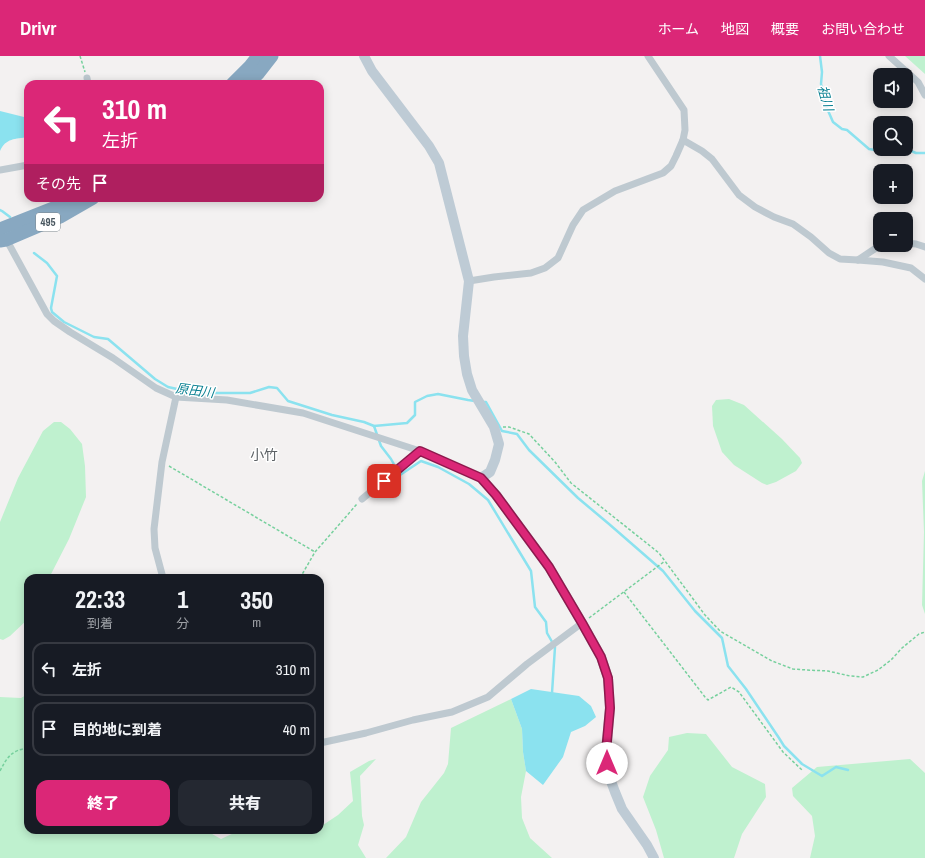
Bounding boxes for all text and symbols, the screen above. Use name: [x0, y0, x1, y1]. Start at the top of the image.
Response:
text: Drivr: [20, 15, 56, 41]
text: ホーム: [657, 20, 699, 38]
text: 地図: [721, 20, 749, 38]
text: 概要: [771, 20, 799, 38]
text: お問い合わせ: [821, 20, 905, 38]
map controls: [873, 68, 913, 252]
button: sound: [873, 68, 913, 108]
water label: 祖川: [814, 83, 838, 115]
text: 310 m: [102, 90, 167, 128]
icon: left: [36, 96, 88, 148]
button: search: [873, 116, 913, 156]
text: 左折: [102, 128, 138, 153]
button: +: [873, 164, 913, 204]
icon: arrive: [89, 172, 111, 194]
text: その先: [36, 173, 81, 194]
button: −: [873, 212, 913, 252]
road number: 495: [36, 213, 60, 231]
water label: 原田川: [175, 380, 217, 402]
district label: 小竹: [250, 446, 278, 464]
pin: [367, 464, 401, 498]
icon: arrive: [373, 470, 395, 492]
text: 22:33: [75, 583, 125, 615]
text: 1: [177, 583, 188, 615]
text: 350: [240, 584, 273, 616]
text: m: [252, 614, 261, 631]
text: 到着: [87, 615, 113, 632]
text: 分: [176, 615, 189, 632]
icon: left: [38, 658, 60, 680]
text: 左折: [72, 659, 102, 680]
text: 310 m: [276, 659, 310, 680]
icon: arrive: [38, 718, 60, 740]
text: 目的地に到着: [72, 719, 162, 740]
text: 40 m: [283, 719, 310, 740]
position arrow: [586, 742, 628, 784]
button: 終了: [36, 780, 170, 826]
button: 共有: [178, 780, 312, 826]

